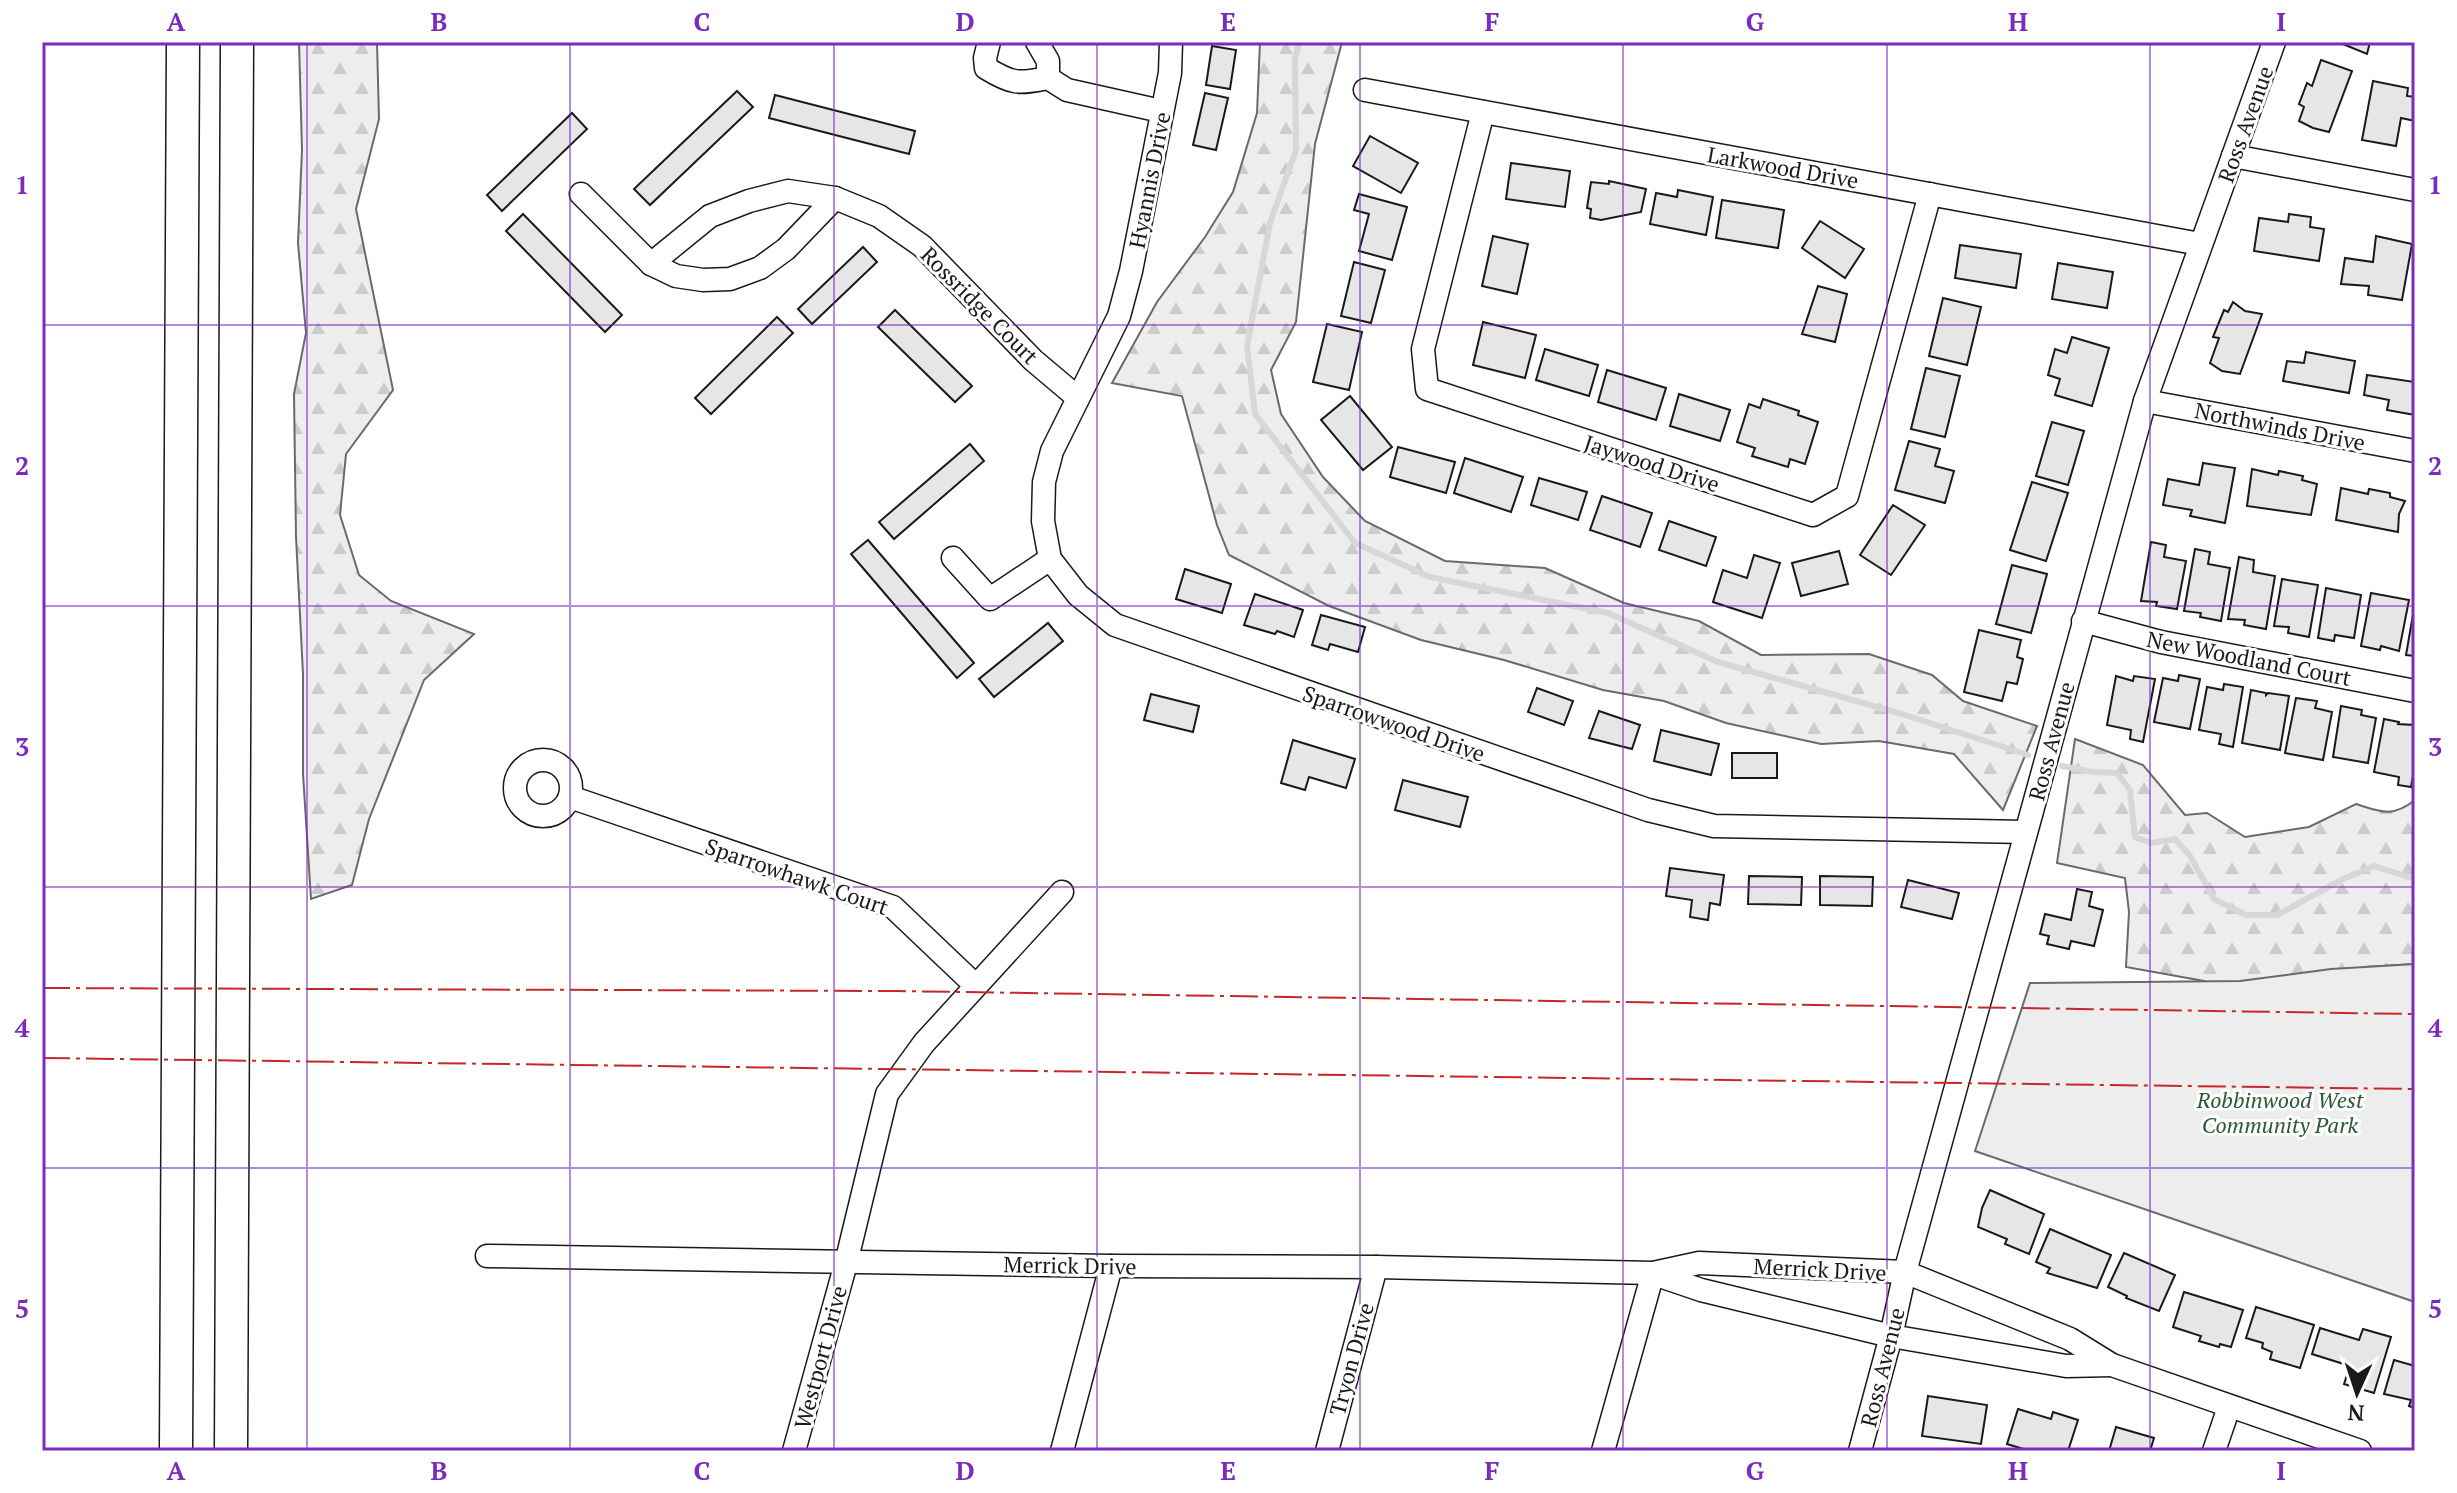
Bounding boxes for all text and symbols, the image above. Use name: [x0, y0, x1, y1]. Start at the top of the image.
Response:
text: A: [167, 4, 186, 38]
text: B: [431, 4, 447, 38]
text: C: [694, 4, 710, 38]
text: D: [955, 4, 975, 38]
text: E: [1220, 4, 1236, 38]
text: F: [1485, 4, 1500, 38]
text: G: [1746, 4, 1765, 38]
text: H: [2008, 4, 2028, 38]
text: I: [2276, 4, 2286, 38]
street label: Ross Avenue: [2211, 62, 2279, 186]
street label: Hyannis Drive: [1122, 109, 1176, 251]
street label: Larkwood Drive: [1705, 139, 1861, 195]
text: 1: [15, 167, 29, 201]
text: 1: [2428, 167, 2442, 201]
street label: Rossridge Court: [915, 240, 1045, 370]
street label: Northwinds Drive: [2192, 395, 2368, 457]
street label: Jaywood Drive: [1581, 428, 1723, 498]
text: 2: [15, 448, 29, 482]
text: 2: [2428, 448, 2442, 482]
street label: New Woodland Court: [2144, 624, 2354, 692]
street label: Sparrowwood Drive: [1299, 678, 1489, 768]
street label: Ross Avenue: [2021, 678, 2081, 804]
text: 3: [15, 729, 29, 763]
text: 3: [2428, 729, 2442, 763]
street label: Sparrowhawk Court: [702, 831, 892, 921]
text: 4: [15, 1010, 30, 1044]
text: 4: [2428, 1010, 2443, 1044]
park label: Robbinwood West Community Park: [2196, 1085, 2364, 1139]
street label: Merrick Drive: [1003, 1249, 1137, 1281]
street label: Merrick Drive: [1753, 1251, 1887, 1287]
street label: Westport Drive: [787, 1282, 853, 1432]
text: 5: [15, 1291, 29, 1325]
text: 5: [2428, 1291, 2442, 1325]
street label: Tryon Drive: [1322, 1299, 1380, 1419]
street label: Ross Avenue: [1853, 1304, 1911, 1430]
north arrow: [2317, 1353, 2397, 1433]
text: N: [2347, 1399, 2365, 1428]
text: A: [167, 1453, 186, 1487]
text: B: [431, 1453, 447, 1487]
text: C: [694, 1453, 710, 1487]
text: D: [955, 1453, 975, 1487]
text: E: [1220, 1453, 1236, 1487]
text: F: [1485, 1453, 1500, 1487]
text: G: [1746, 1453, 1765, 1487]
text: H: [2008, 1453, 2028, 1487]
text: I: [2276, 1453, 2286, 1487]

